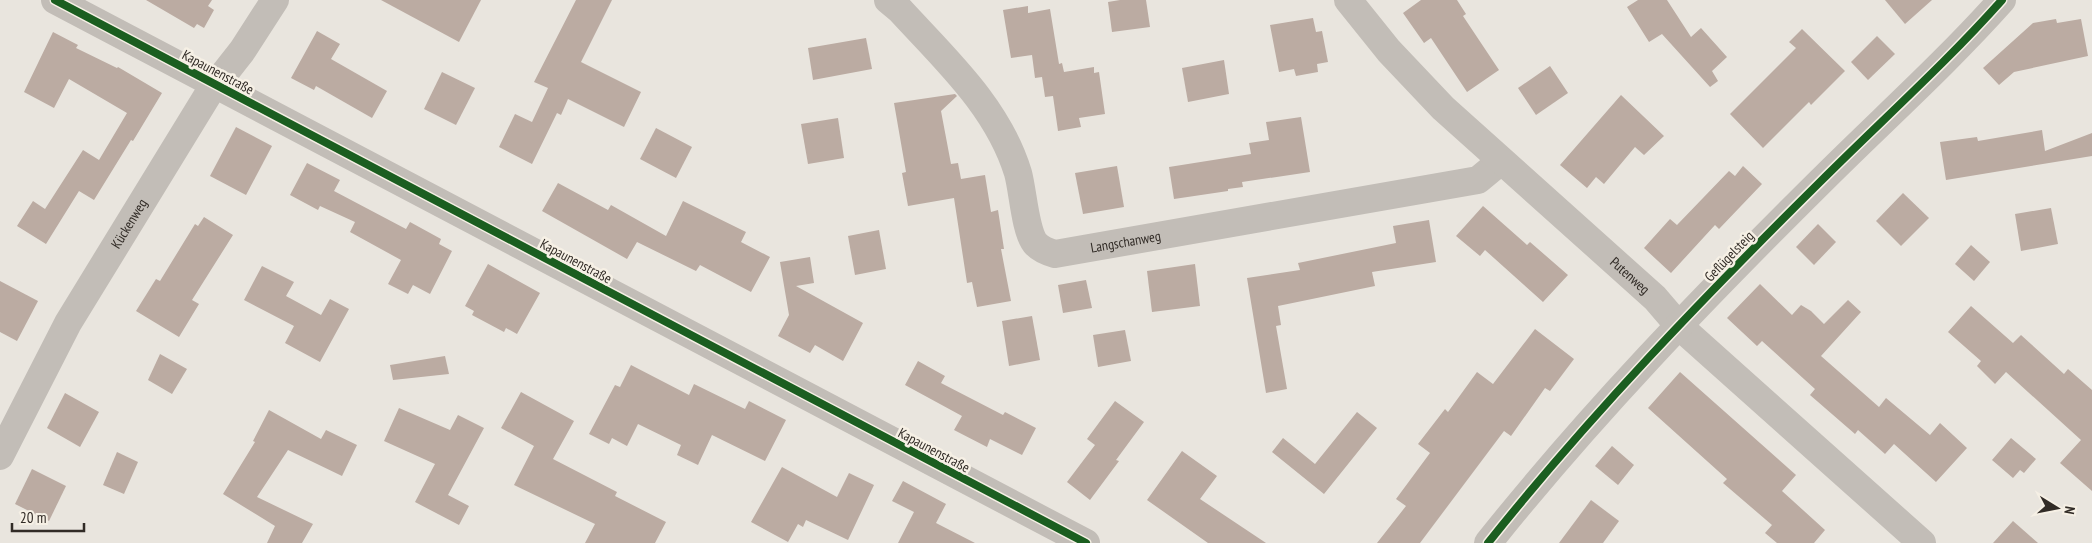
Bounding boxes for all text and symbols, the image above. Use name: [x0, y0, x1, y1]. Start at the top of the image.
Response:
street label: Kapaunenstraße: [179, 46, 257, 99]
street label: Kückenweg: [107, 195, 151, 252]
street label: Langschanweg: [1089, 227, 1162, 257]
street label: Geflügelsteig: [1700, 227, 1758, 285]
street label: Kapaunenstraße: [537, 235, 615, 288]
street label: Putenweg: [1606, 253, 1654, 298]
street label: Kapaunenstraße: [895, 424, 973, 477]
north arrow: [2032, 483, 2082, 533]
scale bar: [12, 500, 85, 532]
text: N: [2060, 505, 2079, 516]
text: 20 m: [20, 508, 46, 527]

